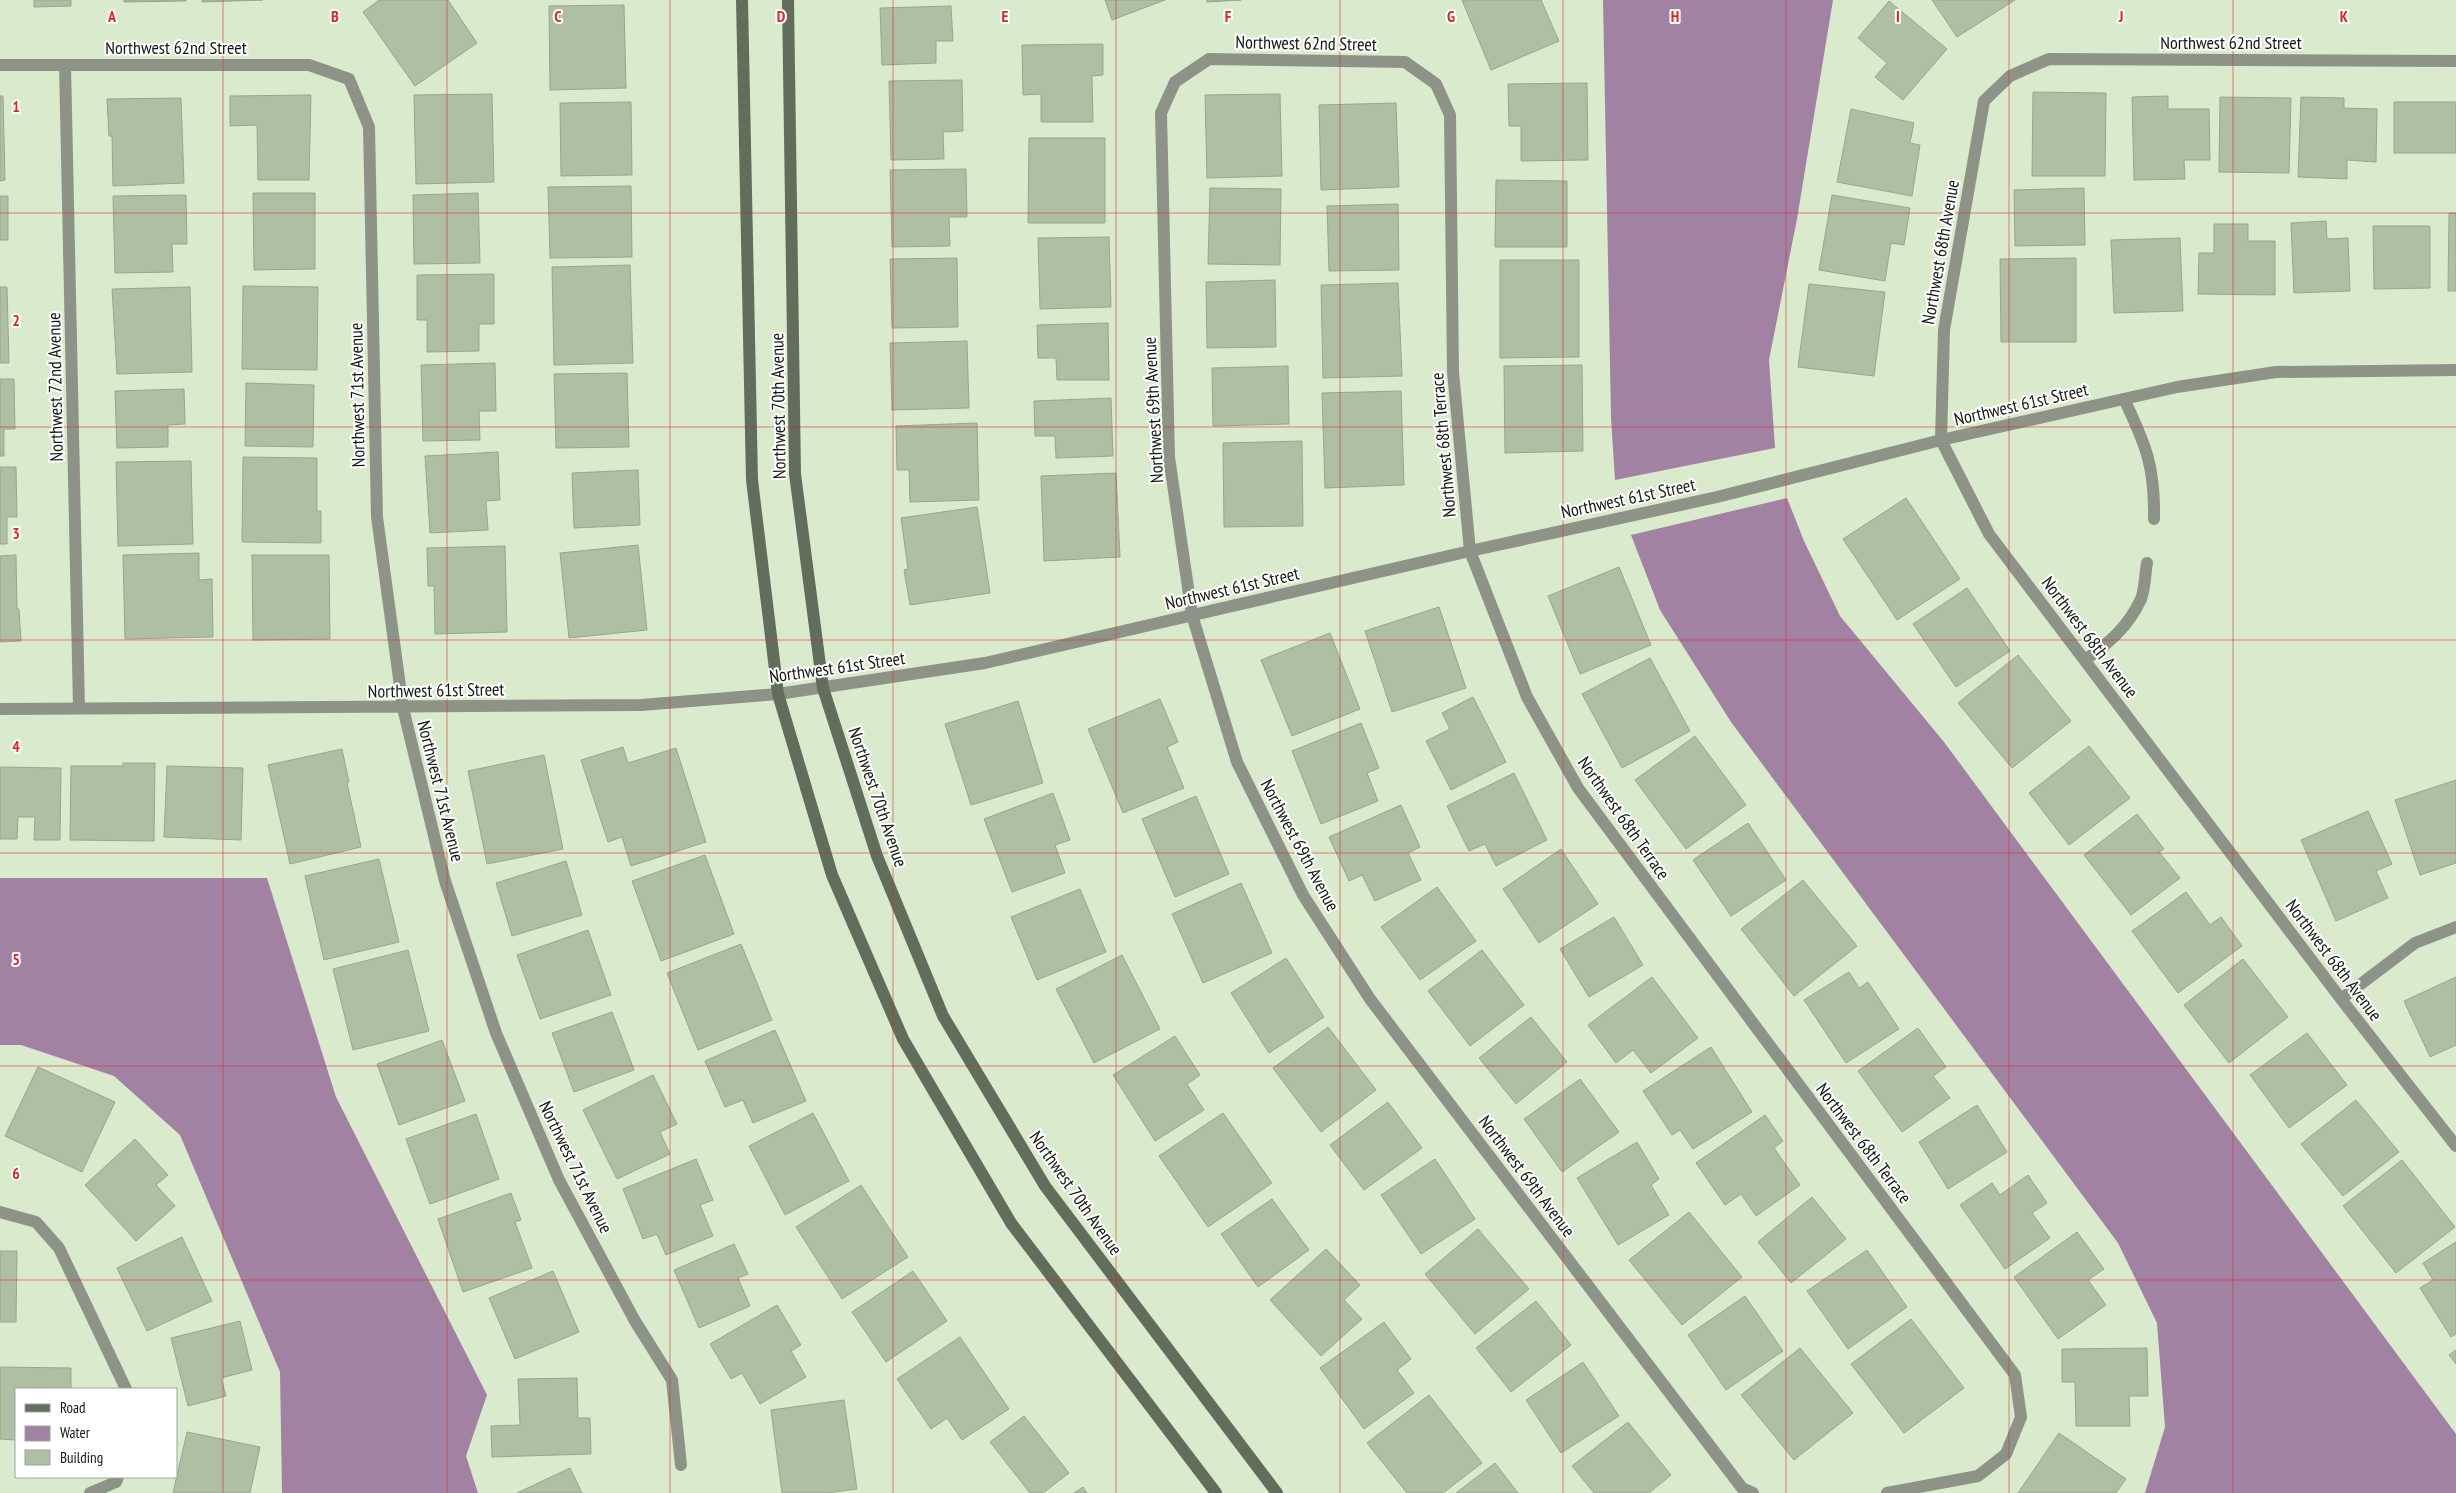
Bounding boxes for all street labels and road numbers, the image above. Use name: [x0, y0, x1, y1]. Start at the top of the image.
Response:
street label: Northwest 62nd Street: [1235, 30, 1377, 56]
street label: Northwest 62nd Street: [2160, 31, 2302, 54]
street label: Northwest 62nd Street: [105, 36, 247, 59]
street label: Northwest 68th Avenue: [1916, 178, 1964, 326]
street label: Northwest 72nd Avenue: [42, 312, 68, 462]
street label: Northwest 71st Avenue: [344, 323, 370, 467]
street label: Northwest 70th Avenue: [765, 333, 791, 479]
street label: Northwest 69th Avenue: [1138, 336, 1168, 484]
street label: Northwest 68th Terrace: [1425, 372, 1461, 518]
street label: Northwest 61st Street: [1952, 377, 2090, 431]
street label: Northwest 61st Street: [1559, 473, 1697, 523]
street label: Northwest 61st Street: [1163, 561, 1301, 615]
street label: Northwest 68th Avenue: [2037, 572, 2143, 702]
street label: Northwest 61st Street: [768, 646, 906, 688]
street label: Northwest 61st Street: [367, 677, 505, 703]
street label: Northwest 71st Avenue: [412, 718, 470, 864]
street label: Northwest 70th Avenue: [843, 724, 913, 870]
street label: Northwest 68th Terrace: [1573, 752, 1675, 884]
street label: Northwest 69th Avenue: [1255, 775, 1345, 915]
street label: Northwest 68th Avenue: [2281, 895, 2387, 1025]
street label: Northwest 68th Terrace: [1811, 1078, 1917, 1208]
street label: Northwest 71st Avenue: [534, 1097, 618, 1237]
street label: Northwest 69th Avenue: [1474, 1111, 1580, 1241]
street label: Northwest 70th Avenue: [1025, 1126, 1127, 1260]

